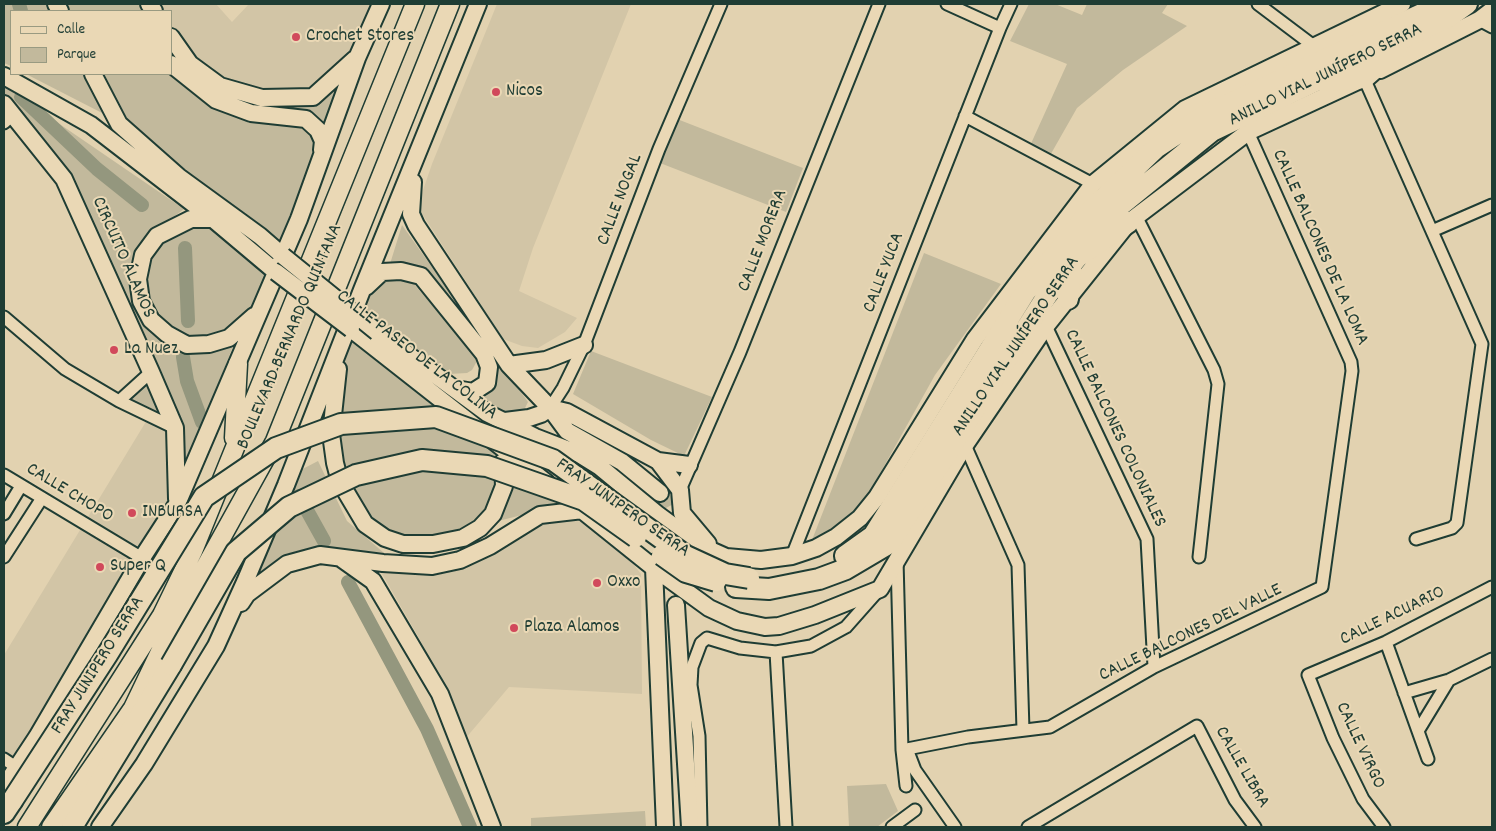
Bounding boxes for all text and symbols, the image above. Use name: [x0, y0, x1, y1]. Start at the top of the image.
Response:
legend: [10, 10, 172, 75]
text: Calle: [57, 19, 85, 41]
street label: ANILLO VIAL JUNÍPERO SERRA: [1226, 19, 1426, 133]
place label: Crochet Stores: [306, 26, 414, 48]
marker: Crochet Stores: [290, 31, 302, 43]
text: Parque: [57, 44, 96, 66]
place label: Nicos: [506, 81, 543, 103]
marker: Nicos: [490, 86, 502, 98]
street label: CALLE BALCONES DE LA LOMA: [1265, 147, 1373, 349]
street label: CALLE NOGAL: [593, 151, 649, 249]
street label: CALLE MORERA: [734, 187, 794, 295]
street label: CIRCUITO ÁLAMOS: [85, 194, 159, 322]
street label: BOULEVARD BERNARDO QUINTANA: [233, 221, 349, 453]
street label: CALLE YUCA: [859, 230, 911, 316]
street label: ANILLO VIAL JUNÍPERO SERRA: [948, 253, 1086, 441]
street label: CALLE PASEO DE LA COLINA: [331, 286, 501, 426]
street label: CALLE BALCONES COLONIALES: [1058, 326, 1170, 532]
place label: La Nuez: [124, 339, 178, 361]
marker: La Nuez: [108, 344, 120, 356]
street label: FRAY JUNIPERO SERRA: [551, 454, 693, 564]
street label: CALLE CHOPO: [21, 459, 117, 529]
place label: INBURSA: [142, 502, 203, 524]
marker: INBURSA: [126, 507, 138, 519]
place label: Super Q: [110, 556, 166, 578]
marker: Super Q: [94, 561, 106, 573]
place label: Oxxo: [607, 572, 640, 594]
marker: Oxxo: [591, 577, 603, 589]
street label: CALLE BALCONES DEL VALLE: [1096, 580, 1286, 688]
street label: CALLE ACUARIO: [1337, 582, 1449, 652]
street label: FRAY JUNIPERO SERRA: [47, 593, 151, 739]
place label: Plaza Alamos: [524, 617, 620, 639]
marker: Plaza Alamos: [508, 622, 520, 634]
street label: CALLE VIRGO: [1329, 699, 1389, 793]
street label: CALLE LIBRA: [1208, 723, 1274, 813]

